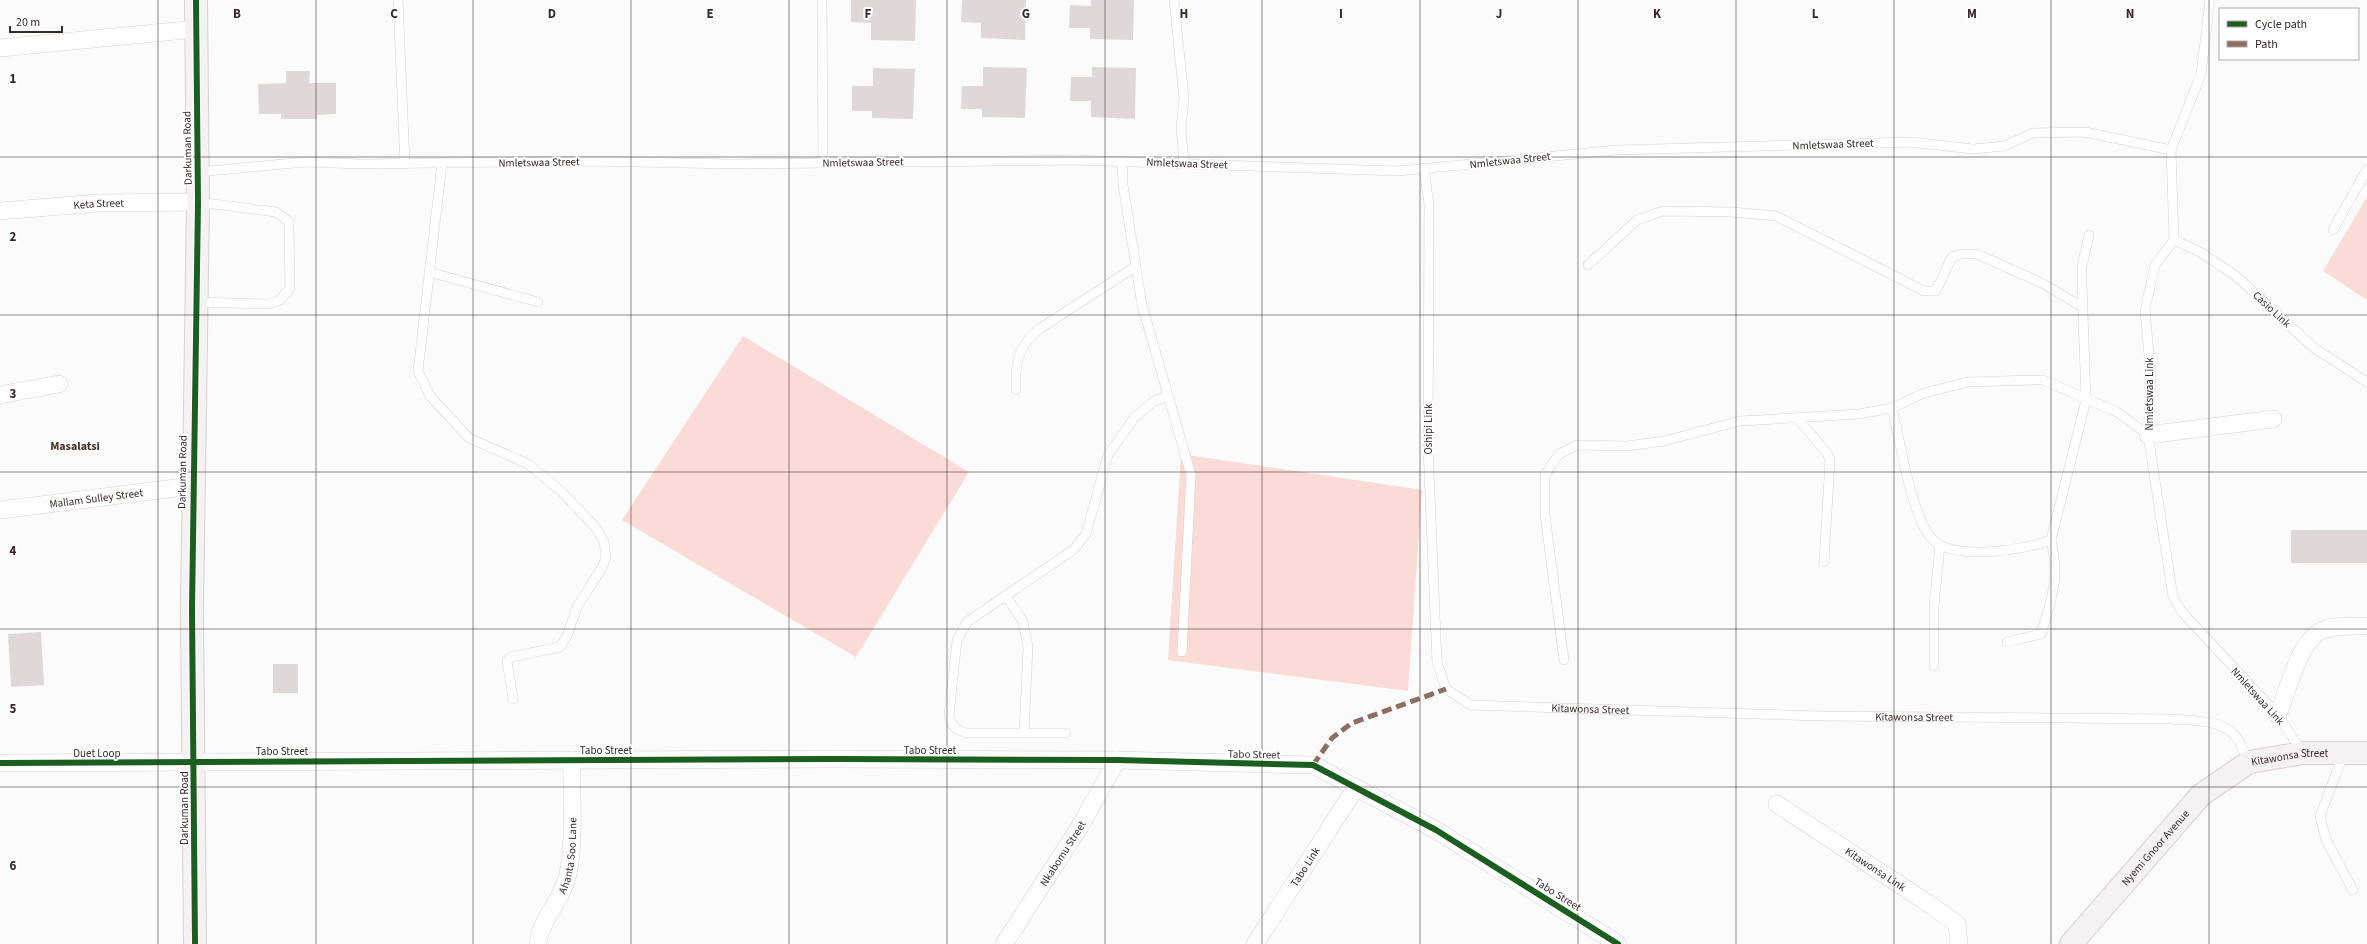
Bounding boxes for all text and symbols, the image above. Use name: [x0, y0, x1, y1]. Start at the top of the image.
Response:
text: B: [233, 5, 241, 23]
text: C: [390, 5, 398, 23]
text: D: [548, 5, 556, 23]
text: E: [706, 5, 714, 23]
text: F: [865, 5, 872, 23]
text: G: [1022, 5, 1030, 23]
text: H: [1180, 5, 1188, 23]
text: I: [1339, 5, 1343, 23]
text: J: [1496, 5, 1502, 23]
text: K: [1653, 5, 1662, 23]
text: L: [1812, 5, 1819, 23]
text: M: [1967, 5, 1977, 23]
text: N: [2126, 5, 2134, 23]
scale bar: [10, 8, 62, 34]
legend: [2219, 8, 2359, 60]
text: 20 m: [16, 14, 40, 31]
text: Cycle path: [2255, 16, 2307, 33]
text: Path: [2255, 36, 2278, 53]
text: 1: [10, 70, 17, 88]
street label: Darkuman Road: [179, 111, 196, 185]
street label: Nmletswaa Street: [1792, 136, 1874, 153]
street label: Nmletswaa Street: [1469, 149, 1552, 172]
street label: Nmletswaa Street: [498, 154, 580, 171]
street label: Nmletswaa Street: [822, 154, 904, 171]
street label: Nmletswaa Street: [1146, 155, 1228, 172]
street label: Keta Street: [73, 196, 124, 213]
text: 2: [10, 228, 17, 246]
street label: Casio Link: [2249, 288, 2294, 331]
street label: Nmletswaa Link: [2142, 357, 2157, 431]
text: 3: [10, 385, 17, 403]
street label: Oshipi Link: [1421, 403, 1436, 455]
street label: Darkuman Road: [174, 435, 191, 509]
district label: Masalatsi: [50, 438, 100, 455]
street label: Mallam Sulley Street: [49, 485, 144, 512]
text: 4: [10, 542, 17, 560]
street label: Nmletswaa Link: [2228, 664, 2288, 729]
text: 5: [10, 700, 17, 718]
street label: Kitawonsa Street: [1551, 701, 1630, 718]
street label: Kitawonsa Street: [1875, 709, 1953, 725]
street label: Tabo Street: [580, 743, 632, 758]
street label: Tabo Street: [904, 743, 956, 758]
street label: Tabo Street: [256, 744, 308, 759]
street label: Duet Loop: [73, 746, 121, 761]
street label: Kitawonsa Street: [2250, 746, 2329, 770]
street label: Tabo Street: [1228, 747, 1281, 762]
street label: Darkuman Road: [177, 771, 192, 845]
street label: Nyemi Gnoor Avenue: [2118, 806, 2193, 889]
street label: Ahanta Soo Lane: [555, 817, 580, 896]
street label: Nkabomu Street: [1036, 818, 1090, 889]
street label: Tabo Link: [1287, 844, 1324, 890]
street label: Kitawonsa Link: [1842, 844, 1909, 895]
text: 6: [10, 857, 17, 875]
street label: Tabo Street: [1532, 874, 1584, 915]

